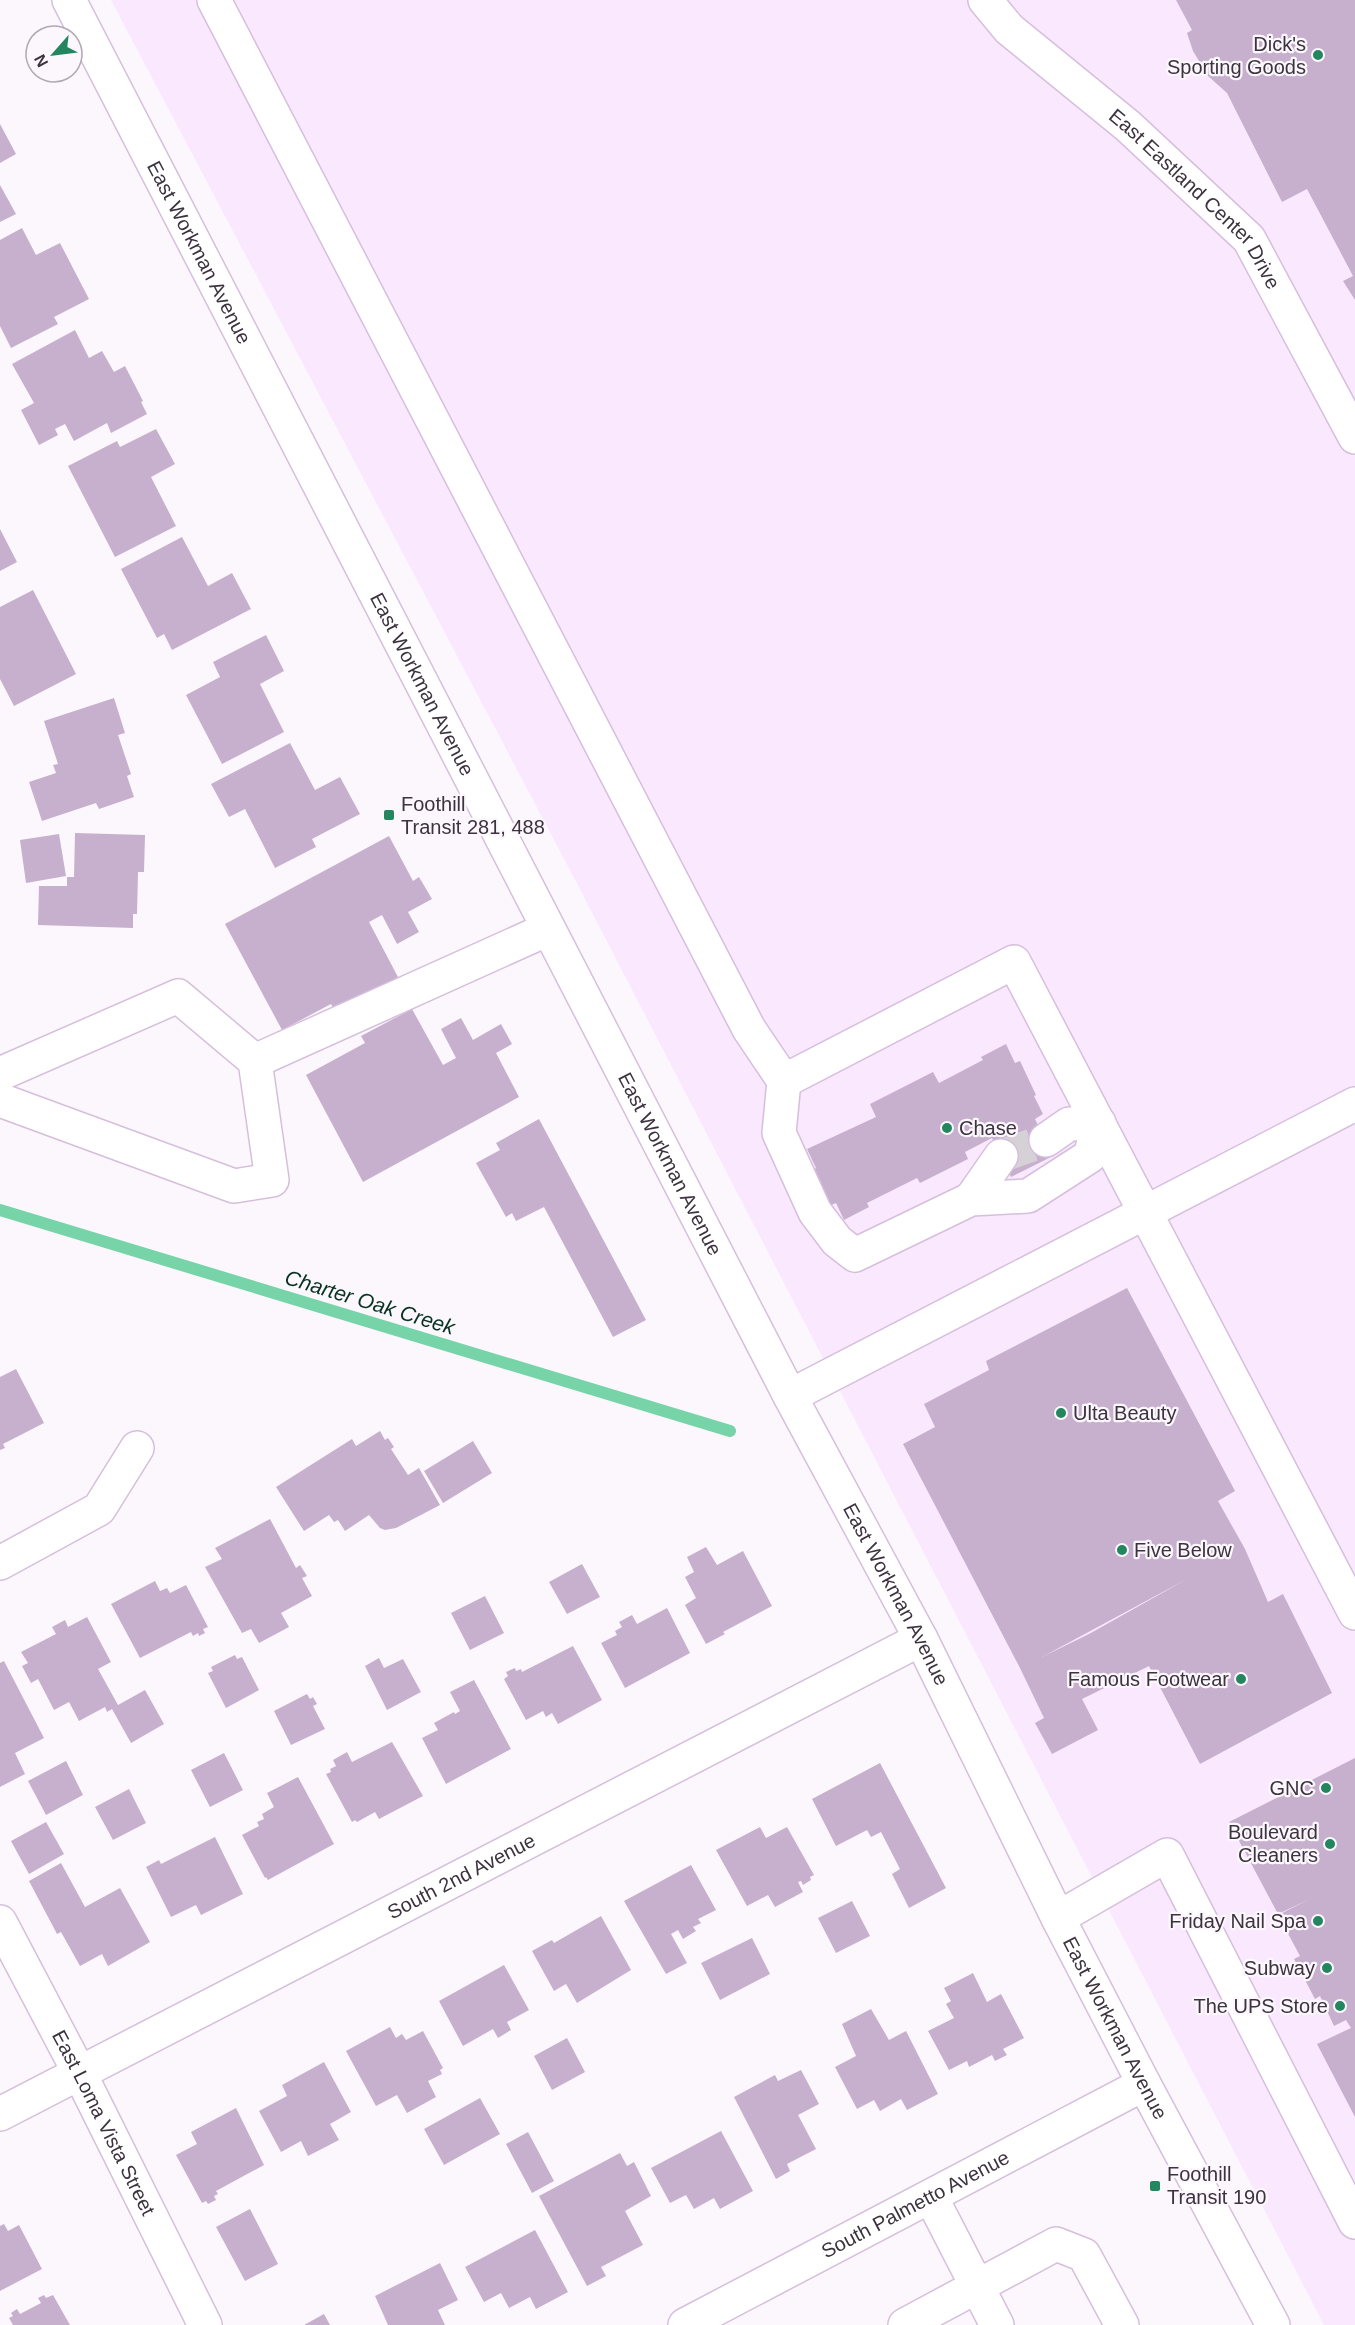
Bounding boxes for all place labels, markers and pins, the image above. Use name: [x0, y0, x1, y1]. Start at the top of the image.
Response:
place label: Dick's Sporting Goods: [1167, 33, 1306, 78]
marker: Dick's Sporting Goods: [1311, 48, 1325, 62]
place label: Foothill Transit 281, 488: [401, 793, 545, 838]
marker: Foothill Transit 281, 488: [382, 808, 396, 822]
place label: Chase: [959, 1117, 1017, 1139]
marker: Chase: [940, 1121, 954, 1135]
place label: Ulta Beauty: [1073, 1402, 1176, 1424]
marker: Ulta Beauty: [1054, 1406, 1068, 1420]
place label: Five Below: [1134, 1539, 1232, 1561]
marker: Five Below: [1115, 1543, 1129, 1557]
place label: Famous Footwear: [1068, 1668, 1229, 1690]
marker: Famous Footwear: [1234, 1672, 1248, 1686]
place label: GNC: [1270, 1777, 1314, 1799]
marker: GNC: [1319, 1781, 1333, 1795]
place label: Boulevard Cleaners: [1228, 1821, 1318, 1866]
marker: Boulevard Cleaners: [1323, 1837, 1337, 1851]
place label: Friday Nail Spa: [1169, 1910, 1307, 1932]
marker: Friday Nail Spa: [1311, 1914, 1325, 1928]
place label: Subway: [1244, 1957, 1315, 1979]
marker: Subway: [1320, 1961, 1334, 1975]
place label: The UPS Store: [1193, 1995, 1328, 2017]
marker: The UPS Store: [1333, 1999, 1347, 2013]
place label: Foothill Transit 190: [1167, 2163, 1266, 2208]
marker: Foothill Transit 190: [1148, 2179, 1162, 2193]

